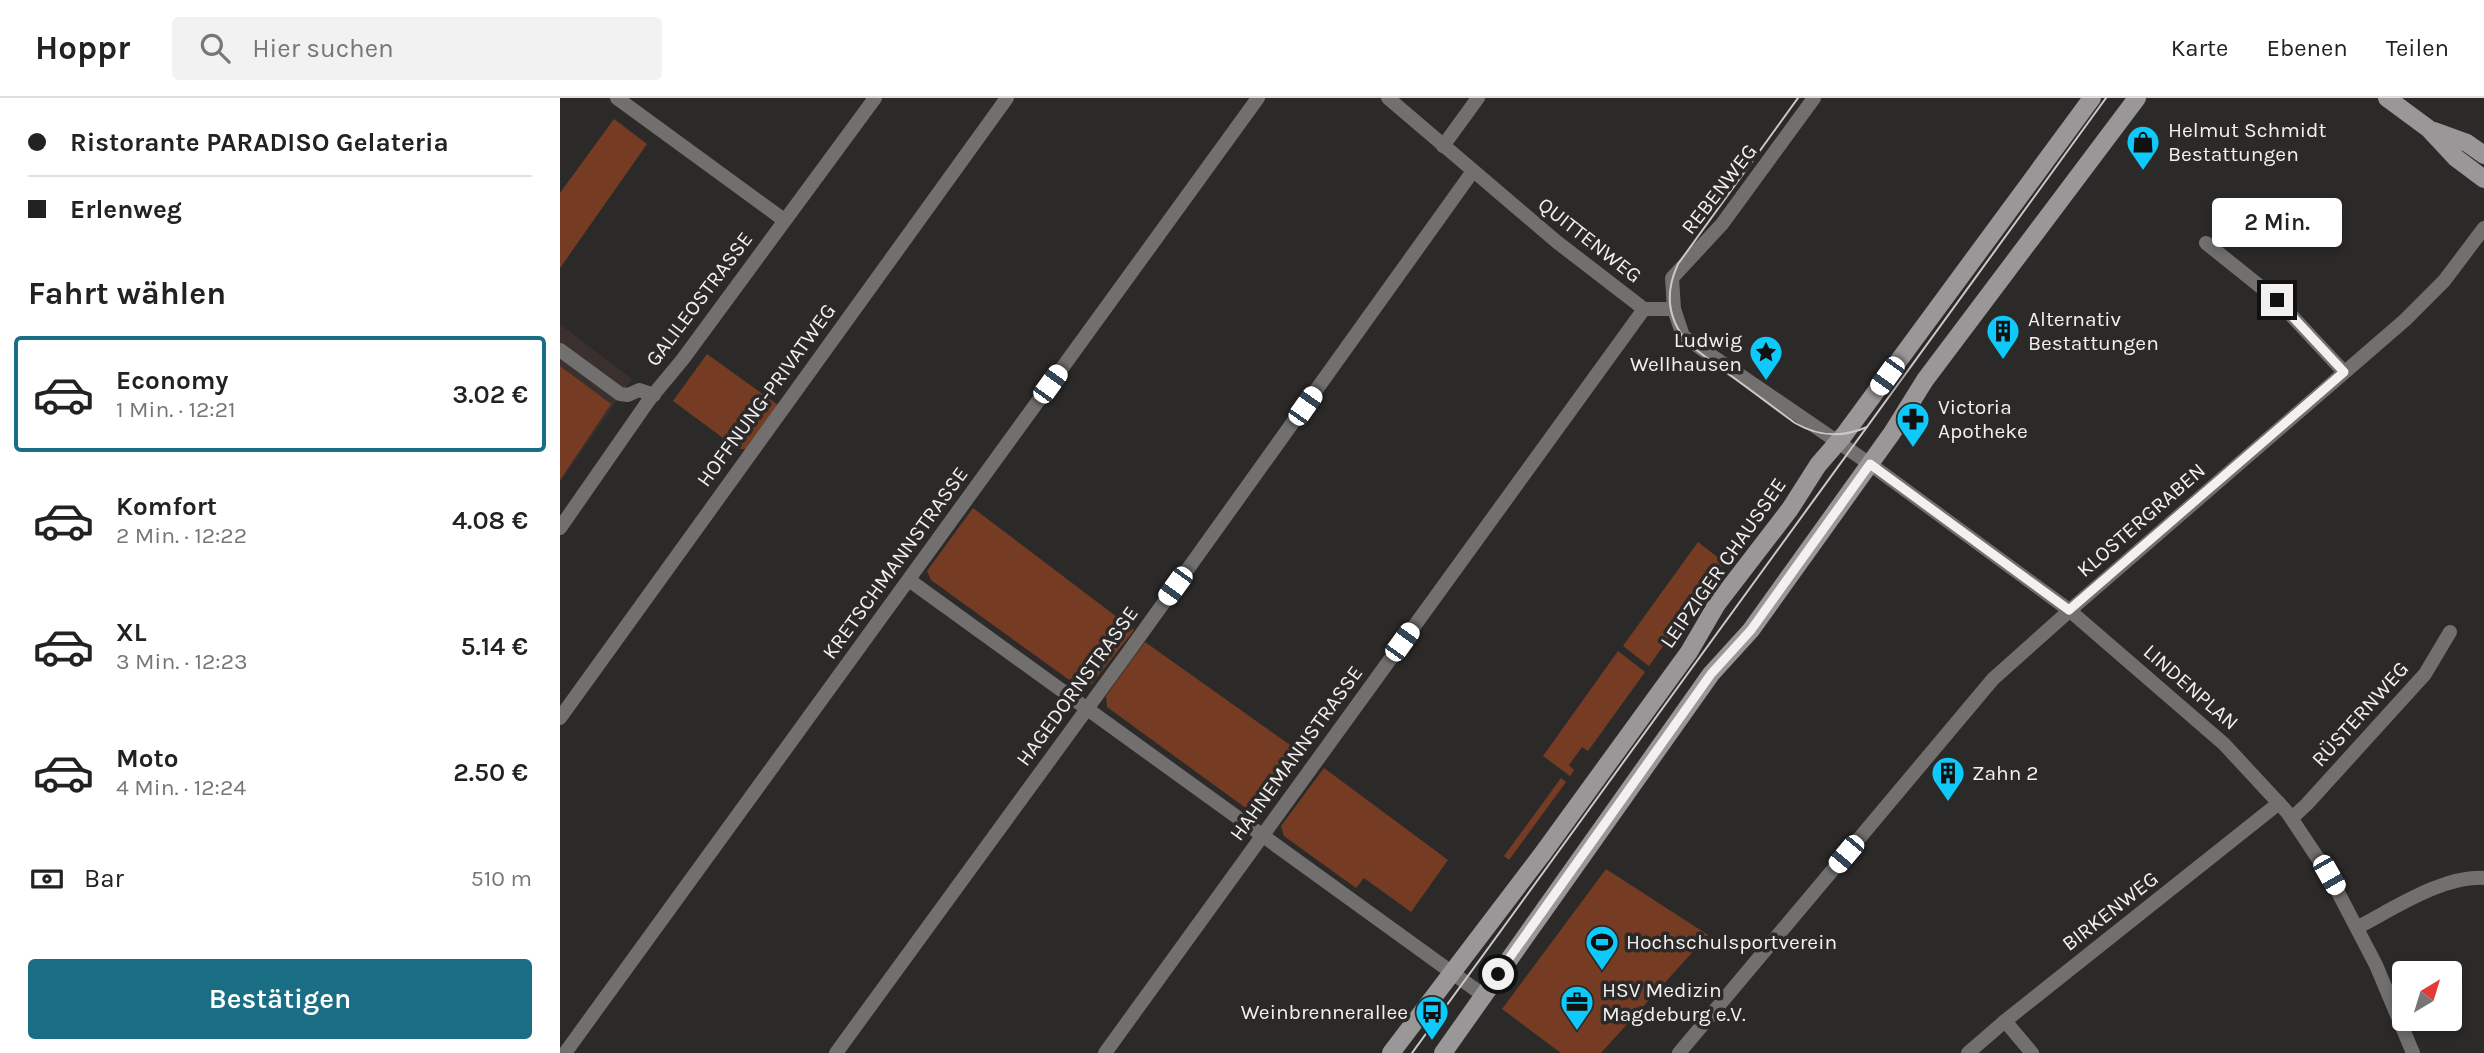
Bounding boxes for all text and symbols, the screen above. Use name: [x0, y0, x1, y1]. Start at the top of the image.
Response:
search box: [172, 17, 662, 80]
text: Hoppr: [35, 29, 130, 67]
icon: search: [196, 29, 234, 67]
text: Hier suchen: [252, 33, 394, 64]
text: Karte: [2171, 34, 2228, 62]
text: Ebenen: [2266, 34, 2348, 62]
text: Teilen: [2386, 34, 2449, 62]
place label: Helmut Schmidt Bestattungen: [2168, 118, 2326, 166]
shop icon: Helmut Schmidt Bestattungen: [2124, 123, 2162, 172]
text: Ristorante PARADISO Gelateria: [70, 127, 449, 158]
street label: REBENWEG: [1676, 139, 1762, 239]
street label: QUITTENWEG: [1534, 192, 1646, 288]
text: Erlenweg: [70, 194, 182, 225]
callout: 2 Min.: [2212, 198, 2342, 248]
text: 2 Min.: [2244, 209, 2310, 236]
street label: GALILEOSTRASSE: [641, 227, 757, 371]
text: Fahrt wählen: [28, 275, 226, 312]
route end: [2261, 284, 2293, 316]
street label: HOFFNUNG-PRIVATWEG: [692, 299, 840, 491]
place label: Alternativ Bestattungen: [2028, 307, 2159, 355]
building icon: Alternativ Bestattungen: [1984, 312, 2022, 361]
place label: Ludwig Wellhausen: [1630, 328, 1742, 376]
place icon: Ludwig Wellhausen: [1747, 333, 1785, 382]
car: [1867, 353, 1908, 399]
car: [1030, 361, 1071, 407]
icon: car: [32, 363, 95, 426]
text: Economy: [116, 365, 228, 396]
text: 3.02 €: [452, 379, 528, 410]
car: [1285, 383, 1326, 429]
place label: Victoria Apotheke: [1938, 395, 2028, 443]
text: 1 Min. · 12:21: [116, 396, 236, 423]
pharmacy icon: Victoria Apotheke: [1894, 400, 1932, 449]
street label: KLOSTERGRABEN: [2072, 458, 2210, 582]
street label: KRETSCHMANNSTRASSE: [817, 462, 973, 664]
street label: LEIPZIGER CHAUSSEE: [1655, 473, 1791, 653]
icon: car: [32, 489, 95, 552]
text: Komfort: [116, 491, 217, 522]
text: 4.08 €: [452, 505, 528, 536]
text: 2 Min. · 12:22: [116, 522, 247, 549]
car: [1155, 563, 1196, 609]
street label: HAGEDORNSTRASSE: [1011, 602, 1143, 770]
icon: car: [32, 615, 95, 678]
text: XL: [116, 617, 147, 648]
car: [1382, 619, 1423, 665]
text: 5.14 €: [461, 631, 528, 662]
street label: LINDENPLAN: [2139, 639, 2243, 735]
text: 3 Min. · 12:23: [116, 648, 248, 675]
street label: RÜSTERNWEG: [2307, 657, 2413, 771]
street label: HAHNEMANNSTRASSE: [1225, 661, 1367, 845]
icon: car: [32, 741, 95, 804]
text: Moto: [116, 743, 178, 774]
building icon: Zahn 2: [1929, 754, 1967, 803]
text: 2.50 €: [453, 757, 528, 788]
place label: Zahn 2: [1972, 761, 2039, 785]
text: 4 Min. · 12:24: [116, 774, 246, 801]
car: [1825, 831, 1868, 877]
car: [2310, 852, 2349, 898]
icon: cash: [28, 860, 66, 898]
text: Bar: [84, 863, 124, 894]
text: 510 m: [471, 865, 532, 892]
street label: BIRKENWEG: [2057, 866, 2163, 956]
sports icon: Hochschulsportverein: [1583, 923, 1621, 972]
place label: Hochschulsportverein: [1626, 930, 1837, 954]
route start: [1482, 958, 1514, 990]
button: Bestätigen: [28, 959, 532, 1039]
north arrow: [2392, 961, 2462, 1031]
map controls: [2392, 961, 2462, 1031]
place label: HSV Medizin Magdeburg e.V.: [1602, 978, 1746, 1026]
office icon: HSV Medizin Magdeburg e.V.: [1558, 983, 1596, 1032]
bus stop icon: Weinbrennerallee: [1413, 993, 1451, 1042]
place label: Weinbrennerallee: [1241, 1000, 1408, 1024]

